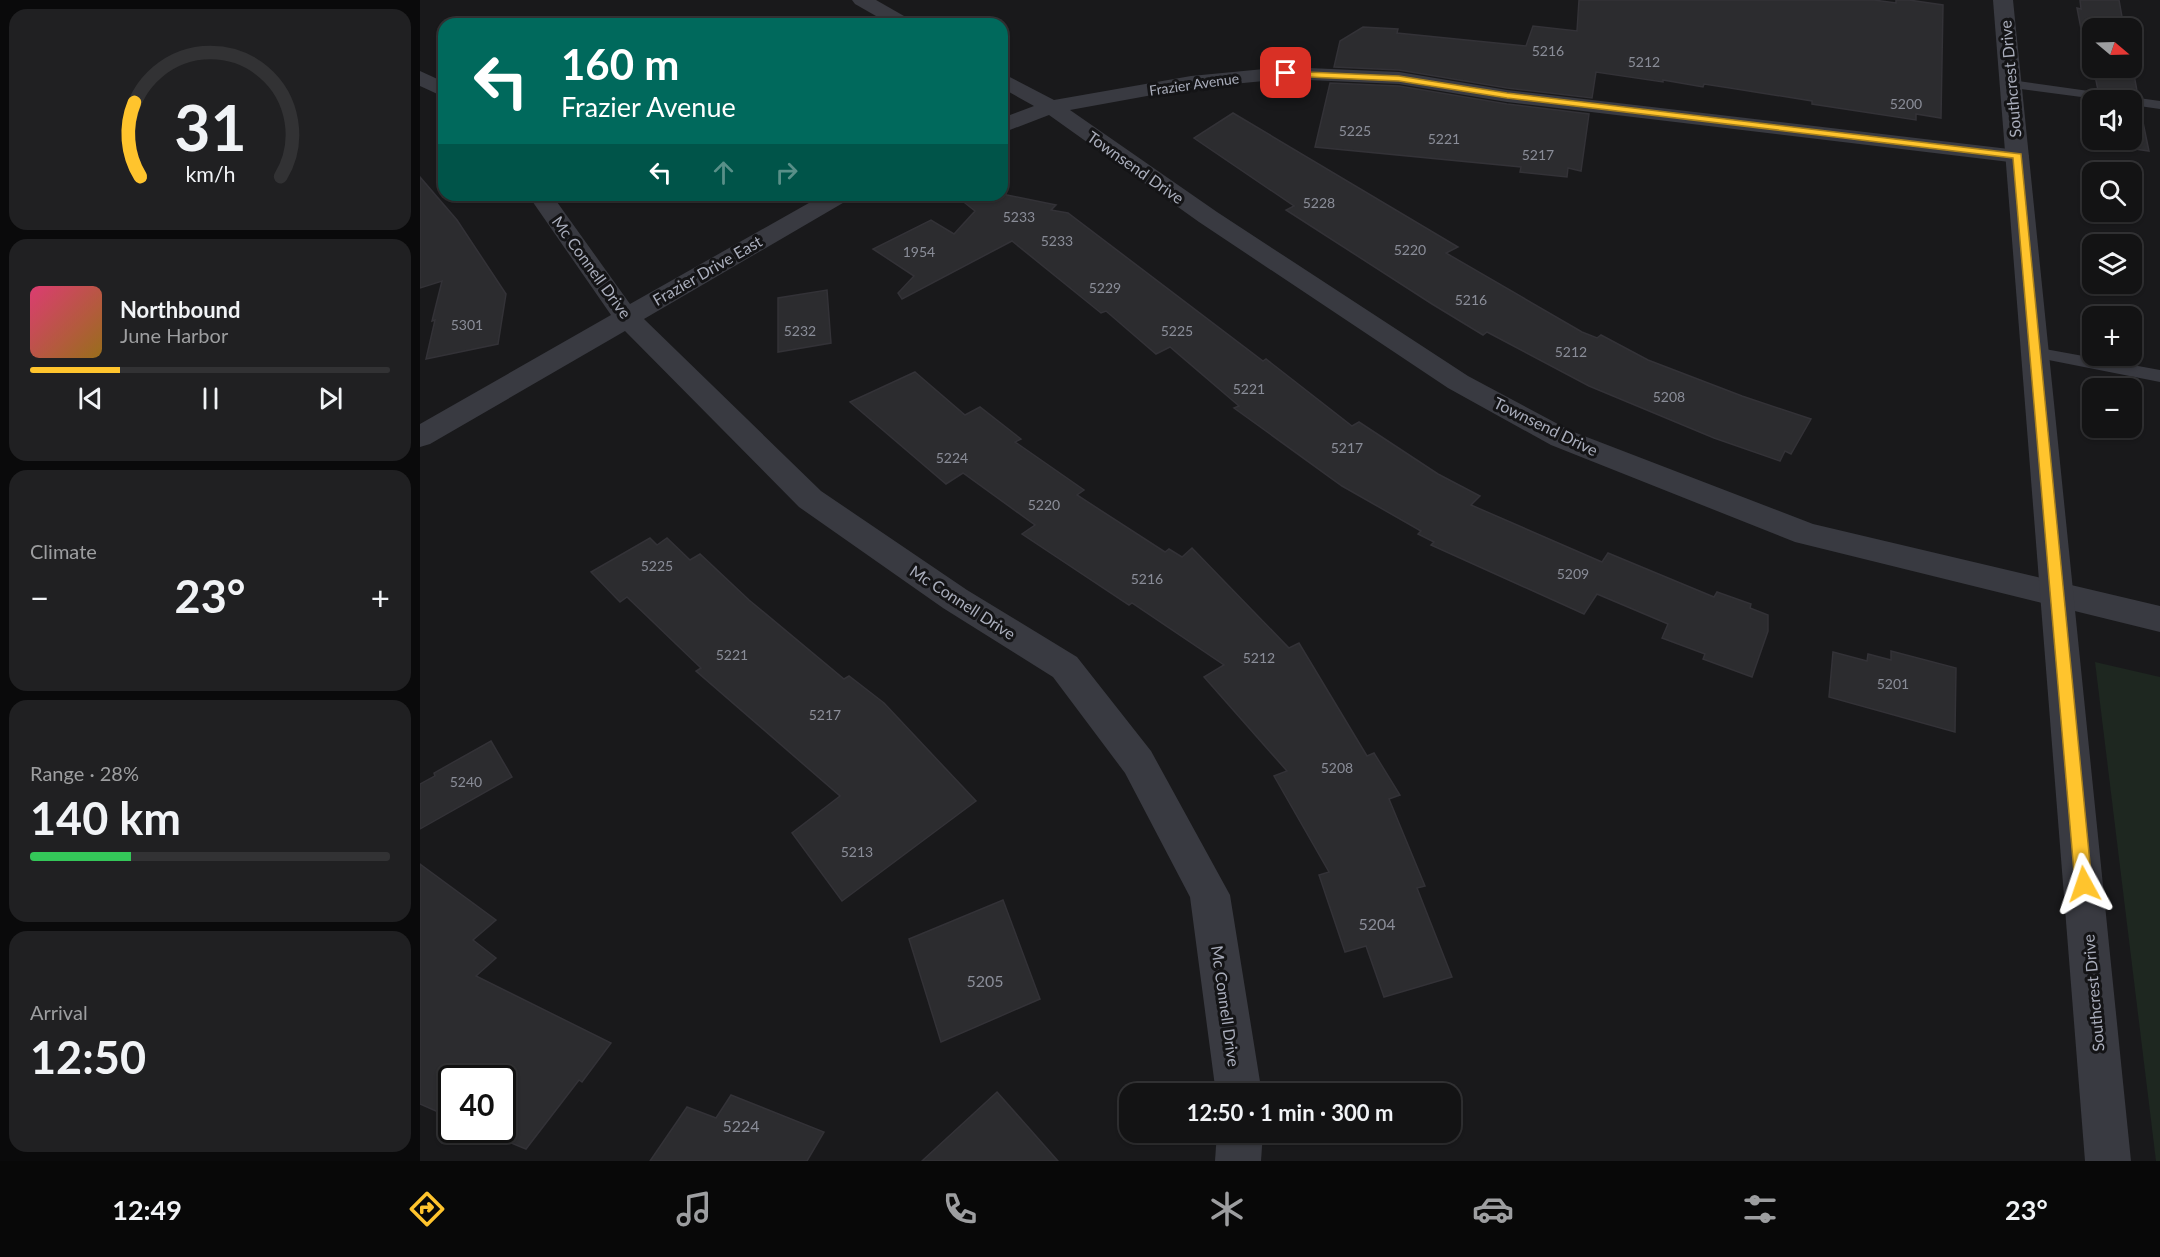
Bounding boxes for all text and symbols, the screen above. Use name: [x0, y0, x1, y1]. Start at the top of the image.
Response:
north arrow: [2082, 18, 2142, 78]
map controls: [2082, 18, 2142, 438]
street label: Southcrest Drive: [1995, 20, 2025, 138]
text: 160 m: [561, 39, 679, 89]
icon: left: [462, 42, 540, 120]
house number: 5216: [1532, 42, 1564, 59]
pin: [1260, 47, 1311, 98]
house number: 5212: [1628, 53, 1660, 70]
icon: arrive: [1269, 56, 1302, 89]
street label: Frazier Avenue: [1148, 69, 1240, 99]
text: 31: [174, 89, 246, 164]
text: Frazier Avenue: [561, 90, 736, 123]
button: sound: [2082, 90, 2142, 150]
house number: 5200: [1890, 95, 1922, 112]
house number: 5225: [1339, 122, 1371, 139]
street label: Townsend Drive: [1084, 127, 1188, 207]
house number: 5221: [1428, 130, 1460, 147]
house number: 5217: [1522, 146, 1554, 163]
icon: left: [644, 156, 677, 189]
icon: ahead: [707, 156, 740, 189]
icon: right: [770, 156, 803, 189]
text: km/h: [185, 161, 235, 187]
button: search: [2082, 162, 2142, 222]
house number: 5228: [1303, 194, 1335, 211]
house number: 5233: [1003, 208, 1035, 225]
street label: Mc Connell Drive: [548, 212, 636, 322]
street label: Frazier Drive East: [649, 231, 765, 309]
house number: 5233: [1041, 232, 1073, 249]
button: layers: [2082, 234, 2142, 294]
house number: 5220: [1394, 241, 1426, 258]
house number: 1954: [903, 243, 935, 260]
house number: 5229: [1089, 279, 1121, 296]
house number: 5216: [1455, 291, 1487, 308]
text: Northbound: [120, 296, 240, 323]
button: +: [2082, 306, 2142, 366]
house number: 5301: [451, 316, 483, 333]
house number: 5232: [784, 322, 816, 339]
house number: 5225: [1161, 322, 1193, 339]
text: June Harbor: [120, 323, 228, 347]
house number: 5212: [1555, 343, 1587, 360]
button: −: [2082, 378, 2142, 438]
house number: 5221: [1233, 380, 1265, 397]
icon: previous: [74, 382, 107, 415]
icon: pause: [194, 382, 227, 415]
icon: next: [314, 382, 347, 415]
house number: 5208: [1653, 388, 1685, 405]
street label: Townsend Drive: [1491, 393, 1601, 459]
house number: 5217: [1331, 439, 1363, 456]
house number: 5224: [936, 449, 968, 466]
house number: 5220: [1028, 496, 1060, 513]
text: Climate: [30, 539, 97, 563]
house number: 5225: [641, 557, 673, 574]
street label: Mc Connell Drive: [907, 561, 1019, 643]
house number: 5209: [1557, 565, 1589, 582]
text: 23°: [175, 569, 245, 623]
house number: 5216: [1131, 570, 1163, 587]
text: −: [30, 577, 49, 617]
text: +: [371, 577, 390, 617]
house number: 5221: [716, 646, 748, 663]
house number: 5212: [1243, 649, 1275, 666]
house number: 5201: [1877, 675, 1909, 692]
house number: 5217: [809, 706, 841, 723]
house number: 5208: [1321, 759, 1353, 776]
text: Range · 28%: [30, 761, 139, 785]
house number: 5240: [450, 773, 482, 790]
text: 140 km: [30, 791, 181, 845]
house number: 5213: [841, 843, 873, 860]
position arrow: [2052, 852, 2116, 916]
house number: 5204: [1358, 914, 1396, 933]
street label: Southcrest Drive: [2078, 934, 2108, 1052]
street label: Mc Connell Drive: [1208, 944, 1244, 1068]
house number: 5205: [966, 971, 1004, 990]
text: Arrival: [30, 1000, 88, 1024]
text: 12:50: [30, 1030, 146, 1084]
speed limit sign: 40: [438, 1065, 516, 1143]
text: 12:50 · 1 min · 300 m: [1187, 1099, 1393, 1126]
house number: 5224: [722, 1116, 760, 1135]
icon: directions: [406, 1188, 448, 1230]
icon: music: [673, 1188, 715, 1230]
icon: phone: [939, 1188, 981, 1230]
icon: climate: [1206, 1188, 1248, 1230]
icon: car: [1472, 1188, 1514, 1230]
icon: filters: [1739, 1188, 1781, 1230]
text: 12:49: [112, 1193, 182, 1226]
text: 23°: [2005, 1193, 2048, 1226]

